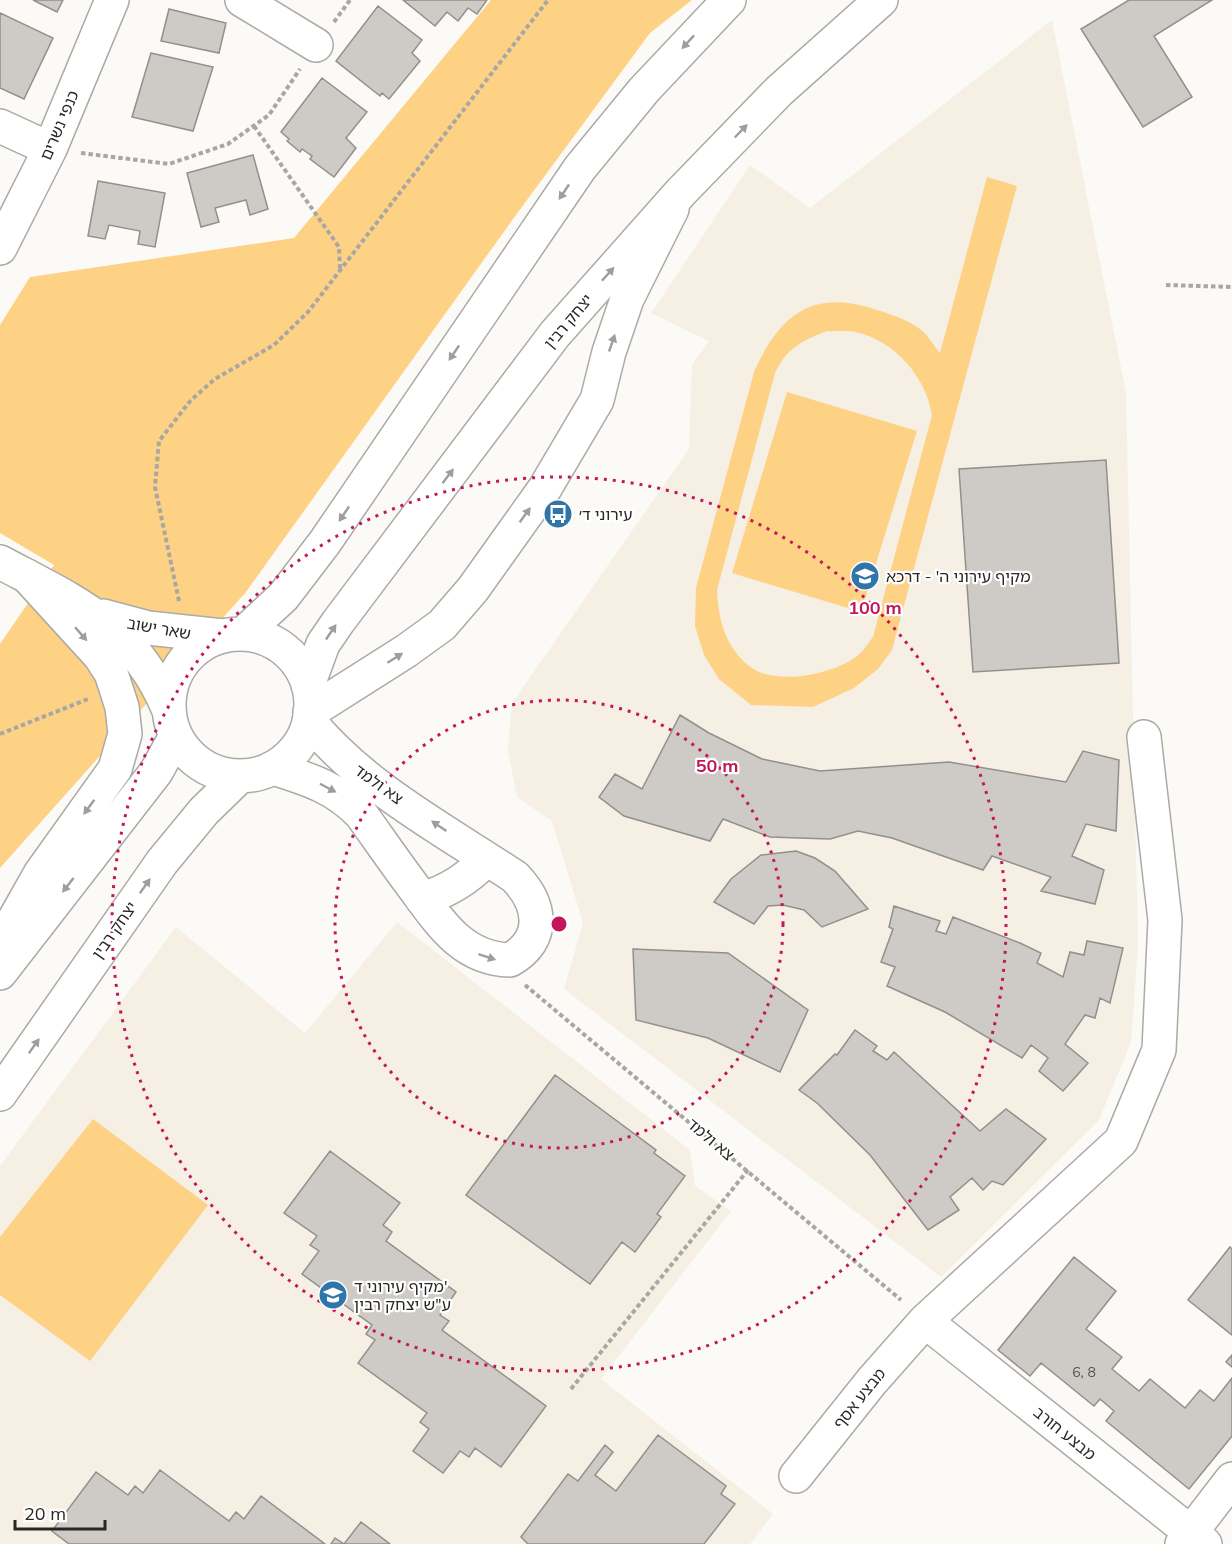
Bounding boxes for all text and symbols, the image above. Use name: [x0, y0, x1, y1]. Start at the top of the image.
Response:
one-way arrow: [682, 34, 695, 49]
street label: כנפי נשרים: [35, 87, 83, 163]
one-way arrow: [733, 124, 747, 138]
one-way arrow: [559, 184, 570, 200]
one-way arrow: [601, 267, 614, 282]
street label: יצחק רבין: [539, 290, 597, 352]
one-way arrow: [607, 334, 617, 352]
one-way arrow: [449, 345, 460, 361]
one-way arrow: [442, 468, 454, 484]
bus stop icon: עירוני ד׳: [542, 498, 574, 530]
place label: עירוני ד׳: [579, 504, 632, 524]
one-way arrow: [339, 506, 350, 522]
one-way arrow: [519, 508, 531, 524]
school or university icon: מקיף עירוני ה' - דרכא: [849, 560, 881, 592]
place label: מקיף עירוני ה' - דרכא: [886, 566, 1031, 586]
text: 100 m: [848, 596, 902, 619]
street label: שאר ישוב: [125, 613, 193, 643]
one-way arrow: [325, 624, 336, 640]
one-way arrow: [74, 626, 87, 641]
one-way arrow: [387, 652, 404, 663]
text: 50 m: [696, 754, 738, 777]
street label: צא ולמד: [351, 760, 407, 808]
one-way arrow: [320, 783, 337, 792]
one-way arrow: [83, 799, 95, 815]
one-way arrow: [431, 821, 447, 832]
one-way arrow: [63, 878, 75, 893]
one-way arrow: [139, 878, 150, 894]
street label: יצחק רבין: [87, 898, 141, 962]
centre of rings: [549, 914, 569, 934]
one-way arrow: [478, 953, 496, 962]
one-way arrow: [28, 1038, 39, 1054]
street label: צא ולמד: [683, 1114, 739, 1165]
place label: מקיף עירוני ד' ע"ש יצחק רבין: [354, 1276, 451, 1314]
school or university icon: מקיף עירוני ד' ע"ש יצחק רבין: [317, 1279, 349, 1311]
house number: 6, 8: [1072, 1363, 1096, 1381]
street label: מבצע אסף: [829, 1364, 889, 1432]
street label: מבצע חורב: [1030, 1402, 1100, 1464]
scale bar: [15, 1493, 105, 1531]
text: 20 m: [24, 1502, 66, 1525]

